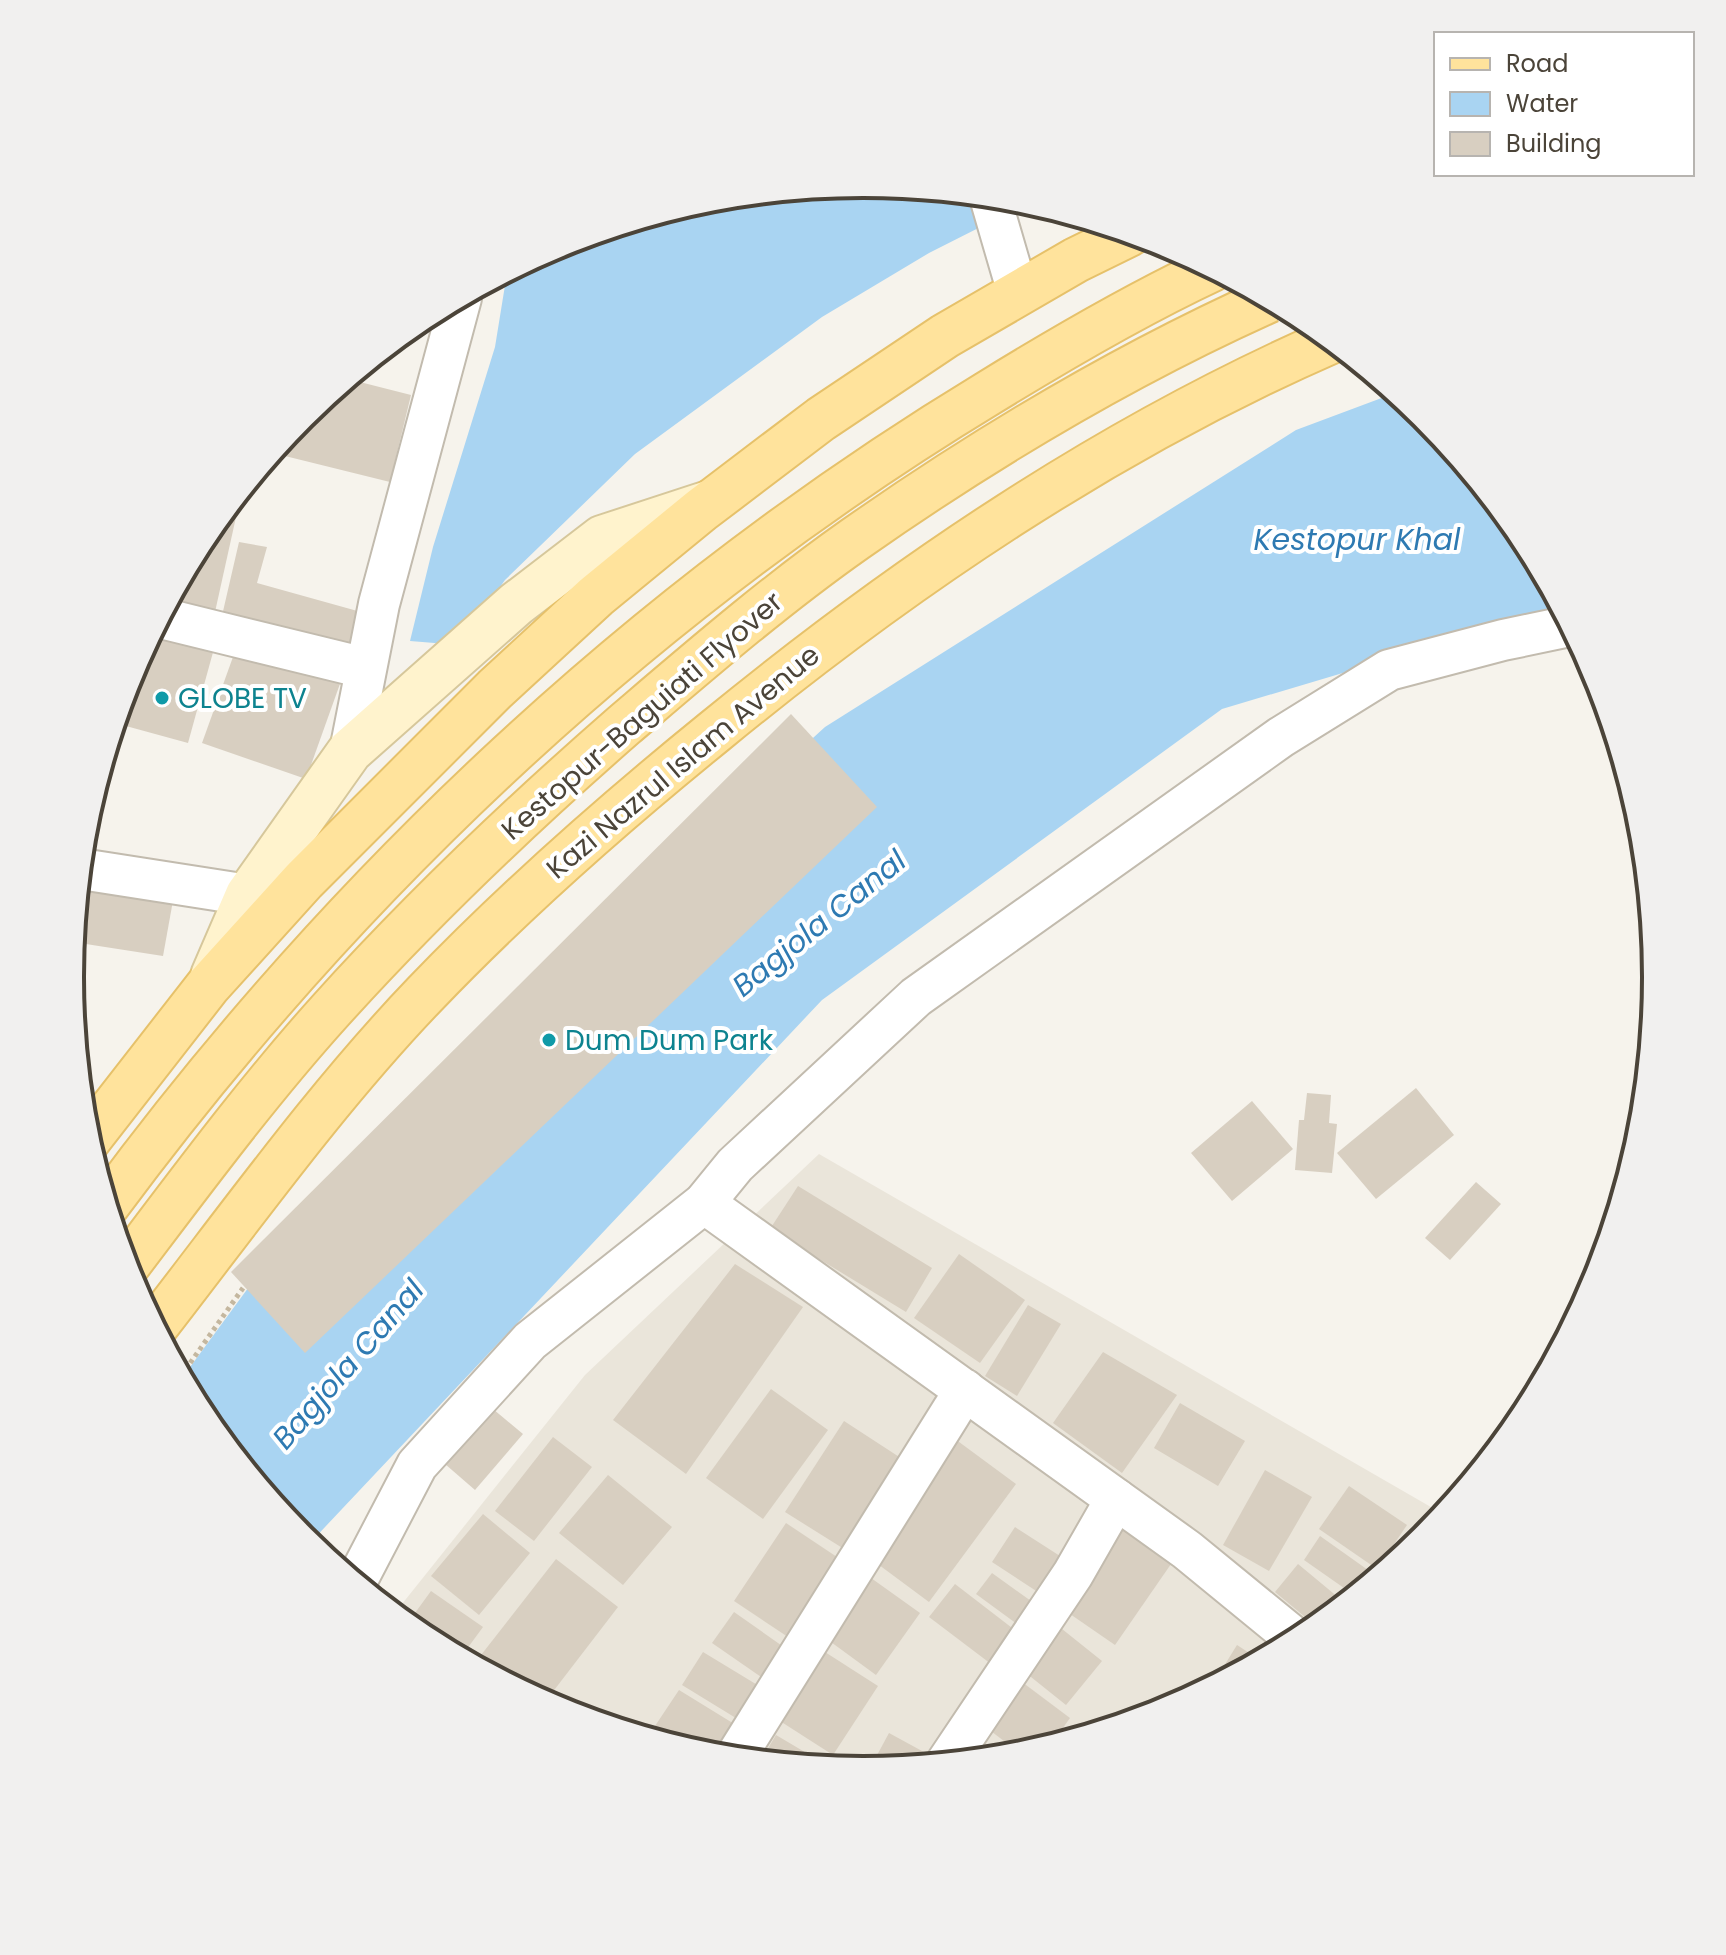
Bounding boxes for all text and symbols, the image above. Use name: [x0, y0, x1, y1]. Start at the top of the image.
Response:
legend: [1434, 32, 1694, 176]
text: Road: [1506, 47, 1568, 80]
text: Water: [1506, 87, 1578, 120]
text: Building: [1506, 127, 1602, 160]
water label: Kestopur Khal: [1254, 518, 1461, 561]
street label: Kestopur-Baguiati Flyover: [493, 583, 791, 849]
street label: Kazi Nazrul Islam Avenue: [538, 636, 828, 888]
place label: GLOBE TV: [178, 679, 307, 718]
marker: GLOBE TV: [153, 689, 171, 707]
water label: Bagjola Canal: [723, 839, 916, 1007]
place label: Dum Dum Park: [565, 1021, 774, 1060]
marker: Dum Dum Park: [540, 1031, 558, 1049]
water label: Bagjola Canal: [262, 1269, 434, 1458]

